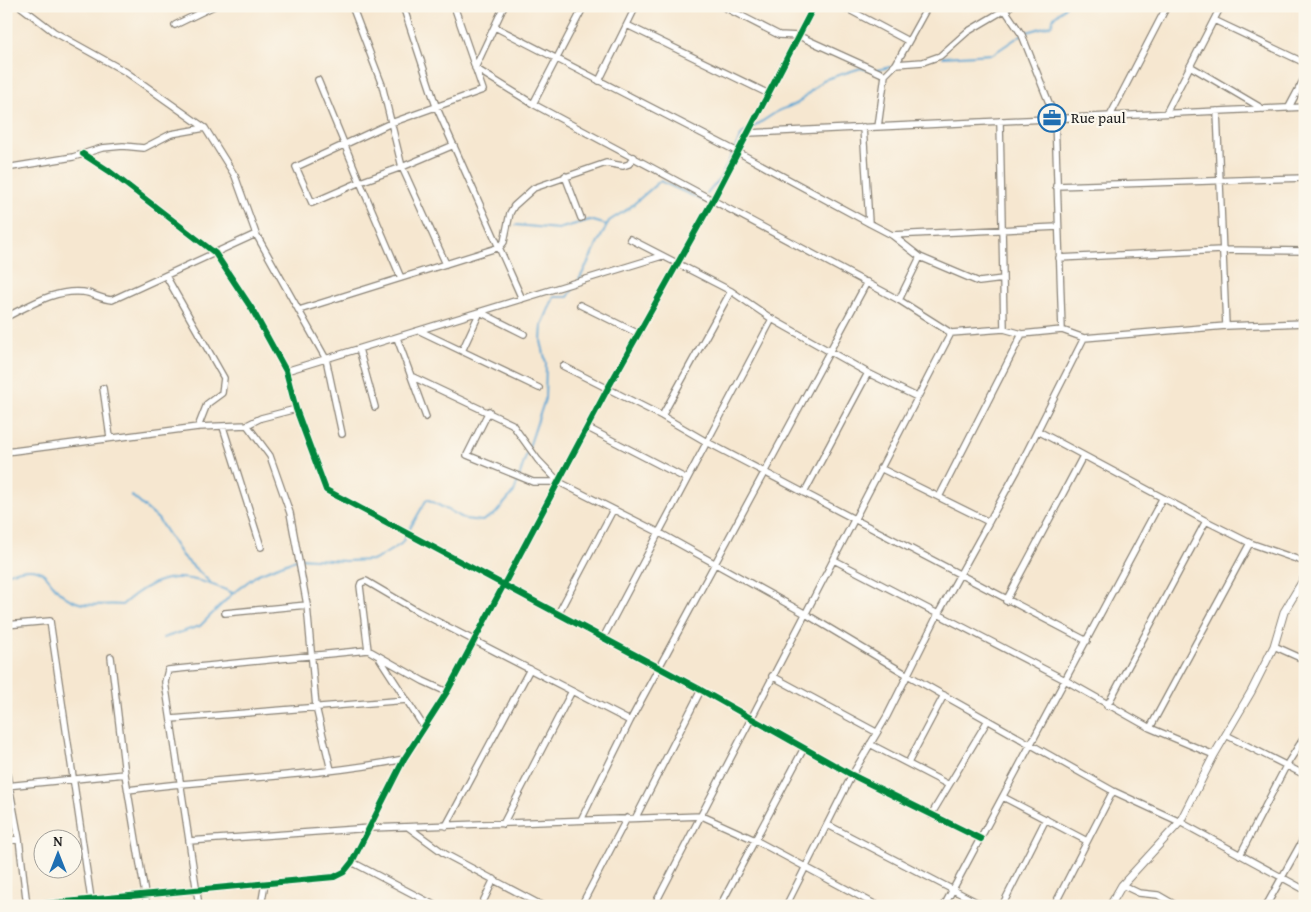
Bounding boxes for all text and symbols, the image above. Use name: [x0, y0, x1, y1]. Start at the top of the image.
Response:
office icon: Rue paul: [1037, 103, 1067, 133]
place label: Rue paul: [1071, 107, 1126, 128]
north arrow: [32, 830, 82, 880]
text: N: [53, 831, 63, 851]

